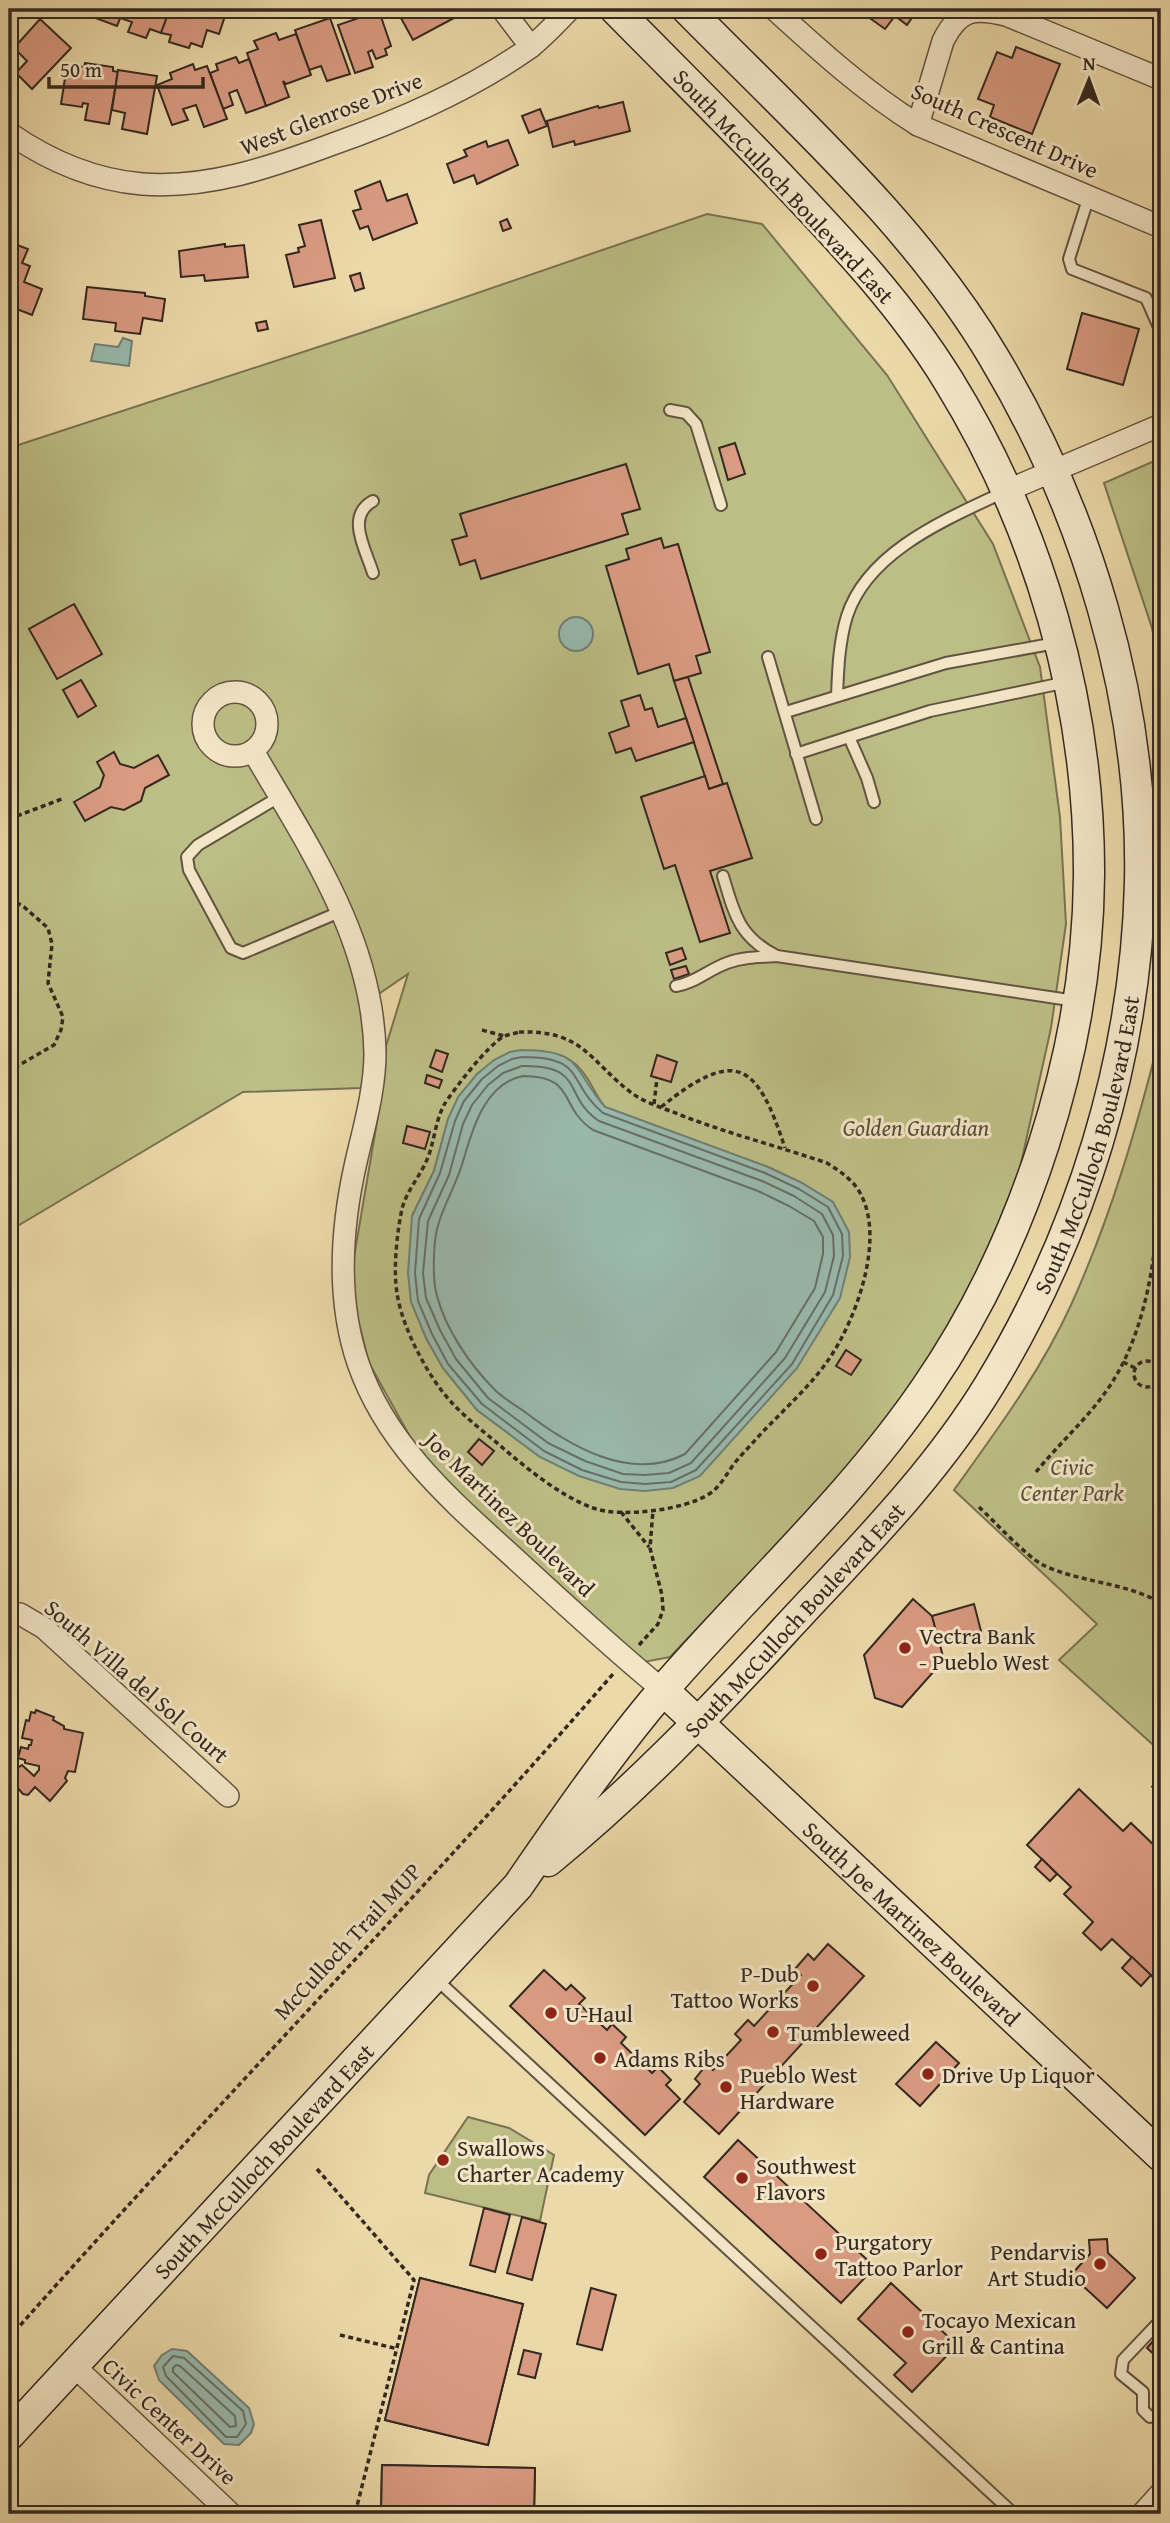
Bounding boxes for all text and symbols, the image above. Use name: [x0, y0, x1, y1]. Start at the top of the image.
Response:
scale bar: [49, 46, 203, 90]
north arrow: [1054, 46, 1124, 116]
text: N: [1083, 49, 1096, 77]
text: 50 m: [60, 54, 102, 85]
street label: South McCulloch Boulevard East: [666, 61, 902, 311]
street label: West Glenrose Drive: [235, 63, 427, 163]
street label: South Crescent Drive: [906, 74, 1104, 186]
street label: South McCulloch Boulevard East: [1025, 994, 1147, 1299]
park label: Golden Guardian: [843, 1111, 990, 1144]
street label: Joe Martinez Boulevard: [415, 1422, 603, 1605]
park label: Civic Center Park: [1021, 1450, 1124, 1509]
street label: South McCulloch Boulevard East: [676, 1495, 912, 1745]
street label: South Villa del Sol Court: [37, 1591, 237, 1771]
place label: Vectra Bank - Pueblo West: [919, 1619, 1049, 1678]
marker: Vectra Bank - Pueblo West: [897, 1640, 913, 1656]
street label: South Joe Martinez Boulevard: [796, 1813, 1029, 2034]
street label: McCulloch Trail MUP: [265, 1855, 429, 2027]
place label: P-Dub Tattoo Works: [671, 1957, 799, 2016]
marker: P-Dub Tattoo Works: [805, 1978, 821, 1994]
place label: U-Haul: [565, 1997, 633, 2030]
marker: U-Haul: [543, 2005, 559, 2021]
place label: Tumbleweed: [787, 2016, 911, 2049]
marker: Tumbleweed: [765, 2024, 781, 2040]
street label: South McCulloch Boulevard East: [145, 2036, 381, 2286]
place label: Adams Ribs: [614, 2042, 725, 2075]
marker: Adams Ribs: [592, 2050, 608, 2066]
place label: Pueblo West Hardware: [740, 2058, 857, 2117]
place label: Drive Up Liquor: [942, 2058, 1095, 2091]
marker: Drive Up Liquor: [920, 2066, 936, 2082]
marker: Pueblo West Hardware: [718, 2079, 734, 2095]
place label: Swallows Charter Academy: [457, 2131, 625, 2190]
place label: Southwest Flavors: [756, 2149, 856, 2208]
marker: Swallows Charter Academy: [435, 2152, 451, 2168]
marker: Southwest Flavors: [734, 2170, 750, 2186]
place label: Purgatory Tattoo Parlor: [835, 2225, 964, 2284]
place label: Pendarvis Art Studio: [987, 2235, 1086, 2294]
marker: Purgatory Tattoo Parlor: [813, 2246, 829, 2262]
marker: Pendarvis Art Studio: [1092, 2256, 1108, 2272]
place label: Tocayo Mexican Grill & Cantina: [922, 2303, 1076, 2362]
marker: Tocayo Mexican Grill & Cantina: [900, 2324, 916, 2340]
street label: Civic Center Drive: [95, 2350, 245, 2492]

